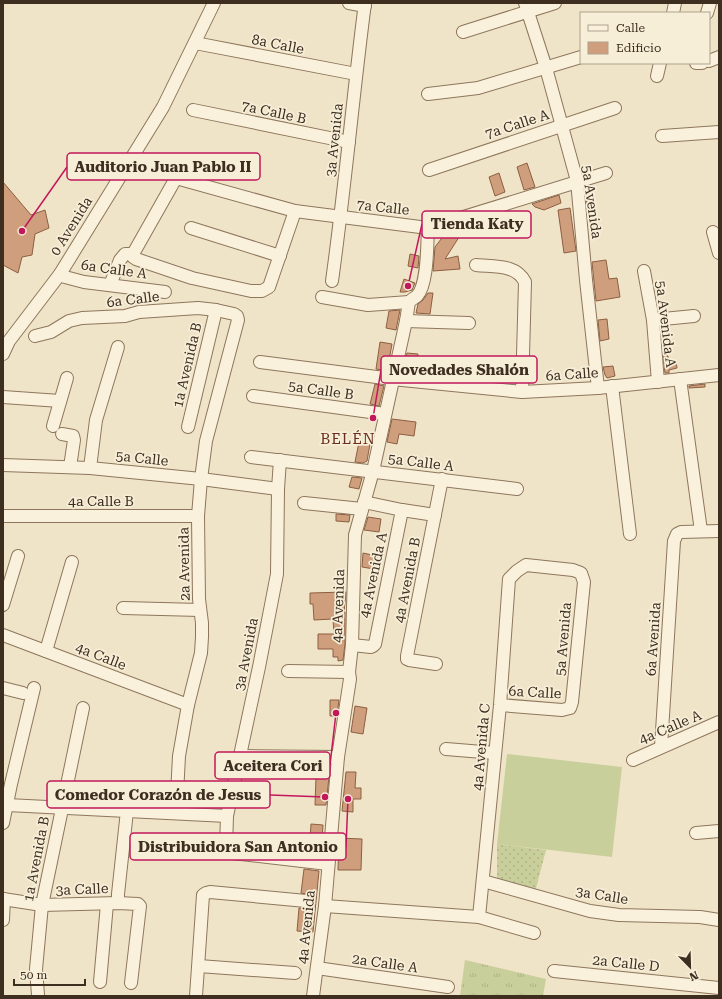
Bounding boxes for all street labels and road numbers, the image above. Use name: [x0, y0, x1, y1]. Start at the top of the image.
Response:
street label: 8a Calle: [250, 31, 306, 57]
street label: 7a Calle B: [240, 97, 308, 127]
street label: 3a Avenida: [322, 102, 346, 178]
street label: 7a Calle A: [483, 106, 551, 142]
street label: 5a Avenida: [579, 164, 605, 240]
street label: 0 Avenida: [47, 193, 96, 258]
street label: 7a Calle: [356, 196, 410, 218]
street label: 6a Calle A: [80, 256, 148, 282]
street label: 5a Avenida A: [653, 280, 679, 368]
street label: 6a Calle: [106, 288, 161, 310]
street label: 1a Avenida B: [169, 321, 205, 409]
street label: 6a Calle: [545, 364, 599, 384]
street label: 5a Calle B: [287, 377, 355, 403]
street label: 5a Calle: [115, 447, 169, 469]
street label: 5a Calle A: [387, 450, 455, 474]
street label: 4a Calle B: [68, 493, 134, 509]
street label: 2a Avenida: [175, 527, 193, 601]
street label: 4a Avenida A: [356, 530, 390, 619]
street label: 4a Avenida B: [391, 536, 423, 624]
street label: 4a Avenida: [329, 568, 347, 643]
street label: 5a Avenida: [552, 601, 574, 677]
street label: 6a Avenida: [642, 601, 664, 676]
street label: 3a Avenida: [231, 616, 261, 692]
street label: 4a Calle: [73, 639, 129, 673]
street label: 6a Calle: [508, 683, 562, 701]
street label: 4a Avenida C: [469, 703, 493, 791]
street label: 4a Calle A: [636, 707, 704, 747]
street label: 1a Avenida B: [20, 815, 52, 903]
street label: 3a Calle: [55, 880, 109, 898]
street label: 3a Calle: [575, 883, 630, 907]
street label: 4a Avenida: [294, 889, 318, 965]
street label: 2a Calle A: [351, 950, 419, 976]
street label: 2a Calle D: [592, 952, 660, 974]

